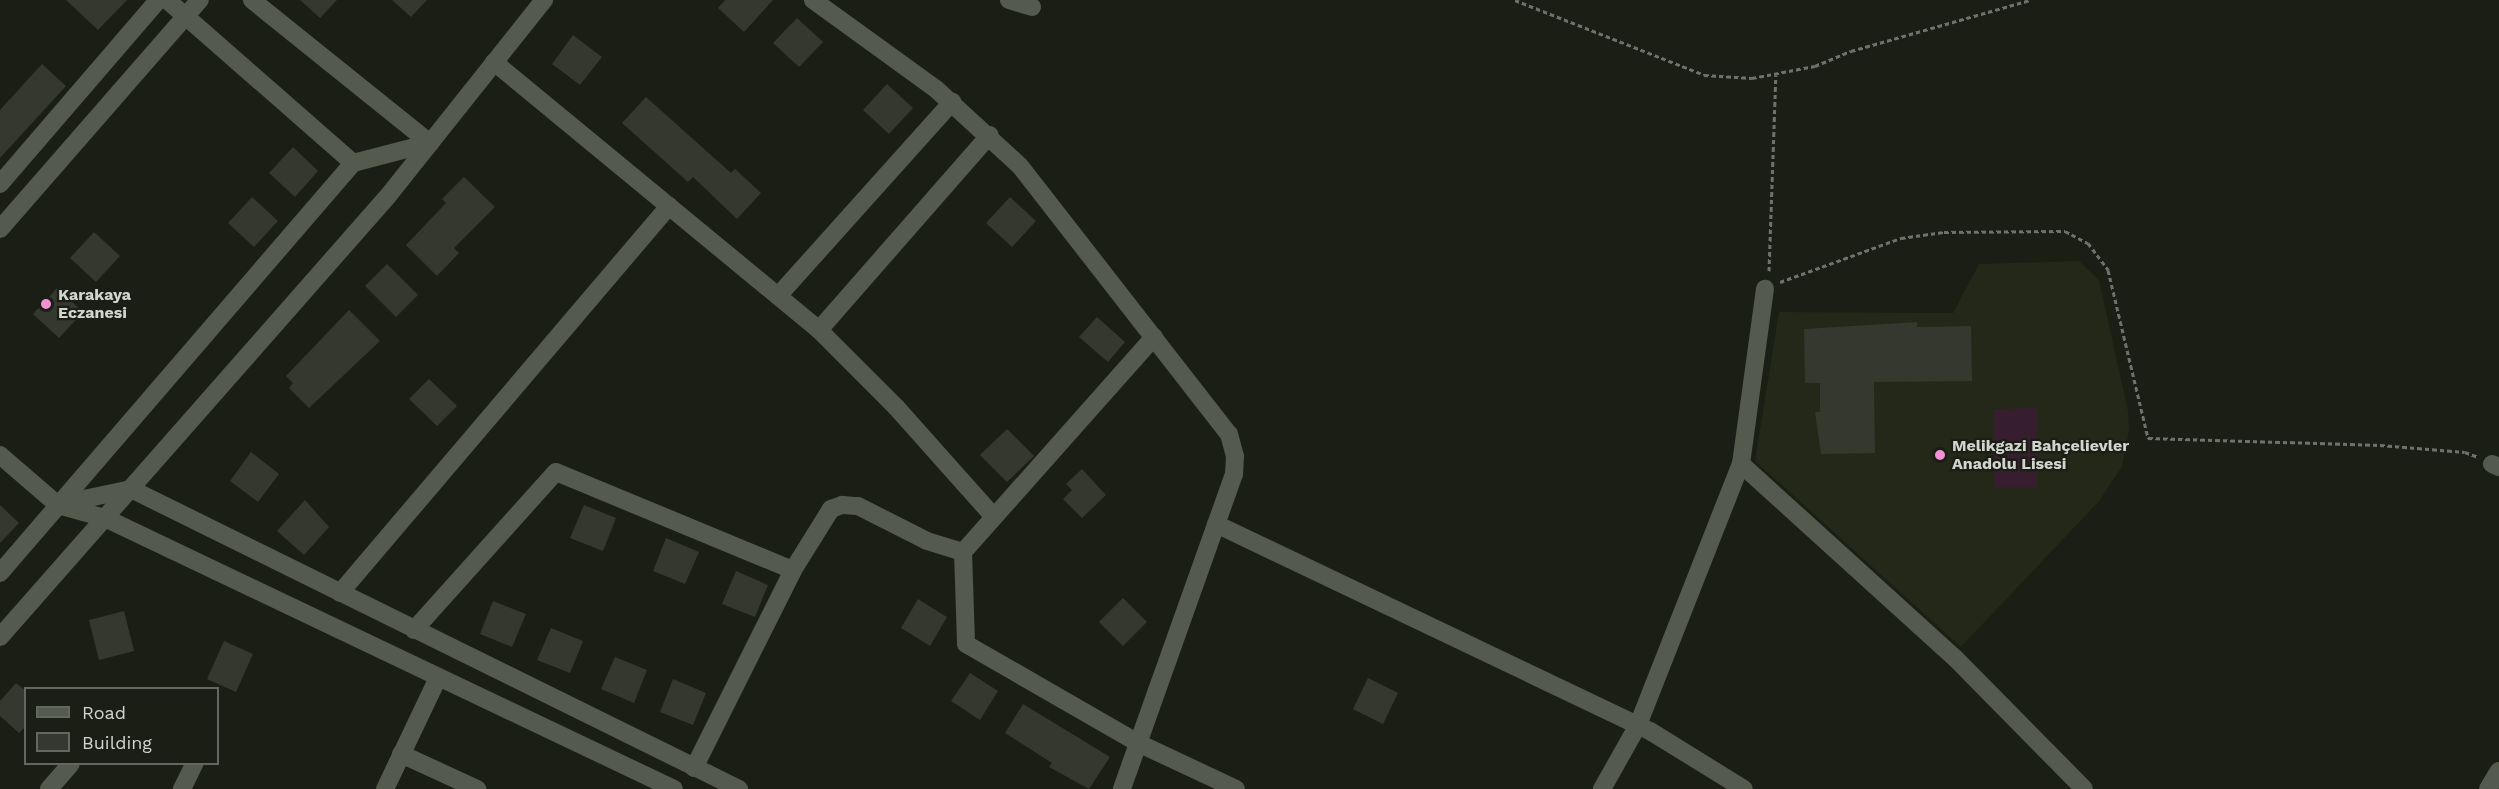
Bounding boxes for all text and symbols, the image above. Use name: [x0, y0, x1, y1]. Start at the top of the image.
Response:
place label: Karakaya Eczanesi: [58, 285, 131, 323]
marker: Karakaya Eczanesi: [39, 297, 53, 311]
place label: Melikgazi Bahçelievler Anadolu Lisesi: [1952, 436, 2129, 474]
marker: Melikgazi Bahçelievler Anadolu Lisesi: [1933, 448, 1947, 462]
legend: [24, 687, 219, 765]
text: Road: [82, 702, 126, 723]
text: Building: [82, 732, 152, 753]

